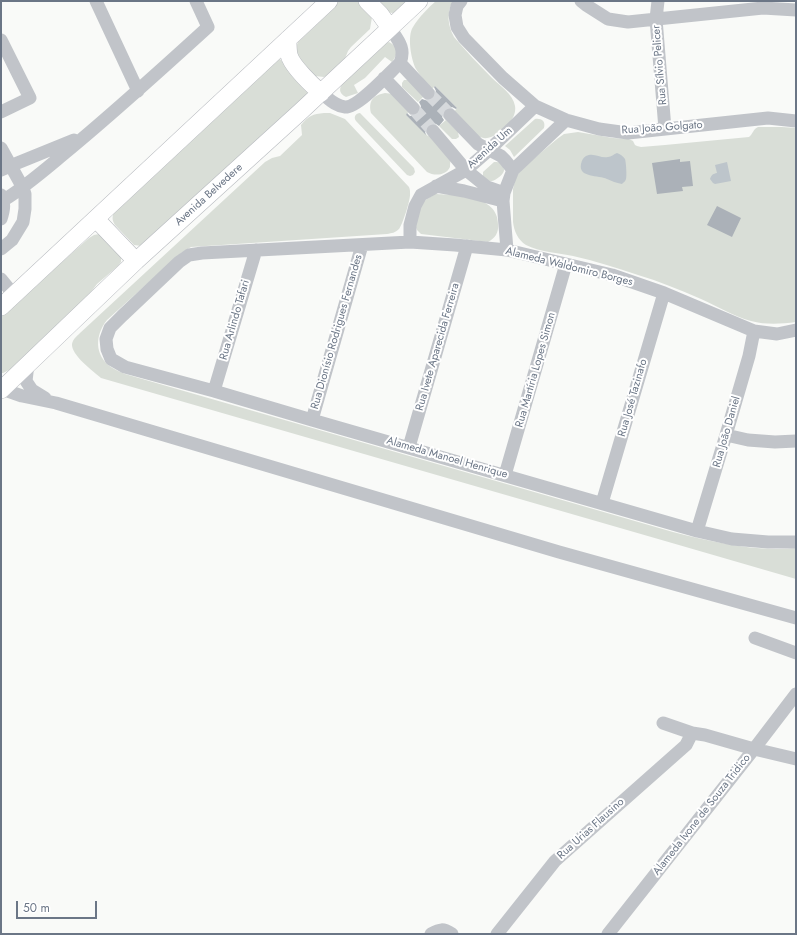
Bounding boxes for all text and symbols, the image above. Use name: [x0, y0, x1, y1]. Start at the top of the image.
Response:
street label: Rua Sílvio Pelicer: [650, 24, 670, 106]
street label: Rua João Golgato: [621, 119, 703, 137]
street label: Avenida Um: [465, 124, 515, 172]
street label: Avenida Belvedere: [172, 161, 246, 229]
street label: Alameda Waldomiro Borges: [504, 245, 634, 289]
street label: Rua Dionísio Rodrigues Fernandes: [309, 253, 365, 411]
street label: Rua Arlindo Tafari: [217, 278, 253, 362]
street label: Rua Ivete Aparecida Ferreira: [413, 282, 463, 412]
street label: Rua Martíria Lopes Simon: [513, 311, 559, 429]
street label: Rua José Tazinafo: [616, 358, 650, 438]
street label: Rua João Daniel: [711, 395, 743, 469]
street label: Alameda Manoel Henrique: [385, 434, 509, 482]
street label: Alameda Ivone de Souza Tridico: [651, 752, 753, 878]
street label: Rua Urias Flausino: [555, 796, 627, 862]
scale bar: [18, 893, 99, 919]
text: 50 m: [23, 899, 50, 917]

